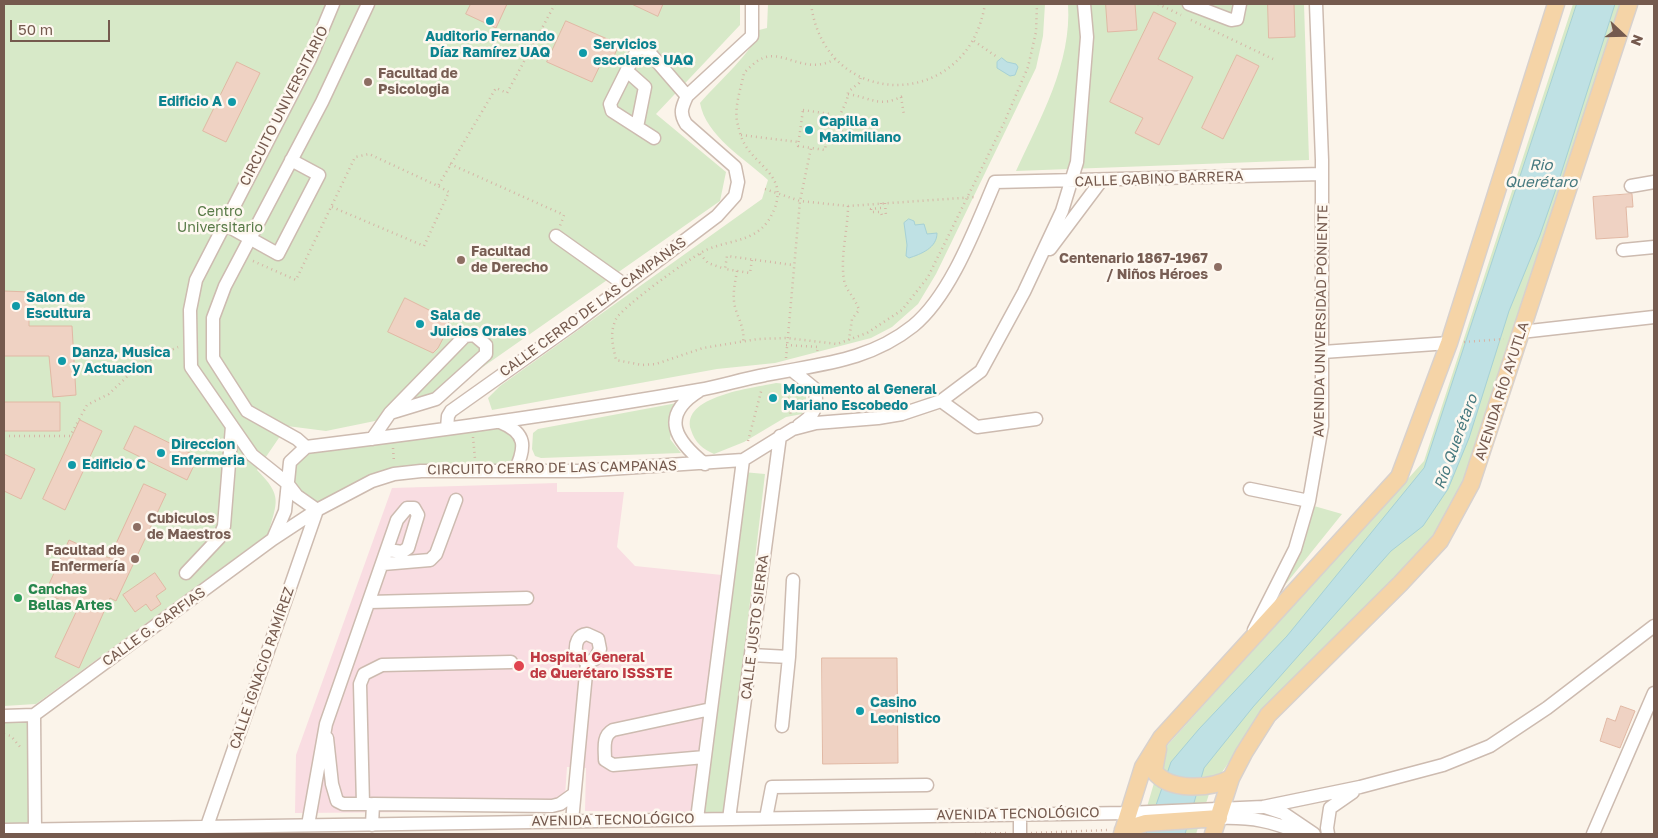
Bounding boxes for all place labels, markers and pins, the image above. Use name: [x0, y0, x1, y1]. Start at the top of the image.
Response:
marker: Auditorio Fernando Díaz Ramírez UAQ: [484, 15, 496, 27]
place label: Auditorio Fernando Díaz Ramírez UAQ: [425, 29, 555, 62]
place label: Servicios escolares UAQ: [593, 37, 694, 70]
marker: Servicios escolares UAQ: [577, 47, 589, 59]
place label: Facultad de Psicologia: [378, 66, 458, 98]
marker: Facultad de Psicologia: [362, 76, 374, 88]
place label: Edificio A: [158, 94, 222, 110]
marker: Edificio A: [226, 96, 238, 108]
place label: Capilla a Maximiliano: [819, 114, 901, 146]
marker: Capilla a Maximiliano: [803, 124, 815, 136]
place label: Facultad de Derecho: [471, 244, 548, 276]
place label: Centenario 1867-1967 / Niños Héroes: [1059, 251, 1208, 284]
marker: Facultad de Derecho: [455, 254, 467, 266]
marker: Centenario 1867-1967 / Niños Héroes: [1212, 261, 1224, 273]
place label: Salon de Escultura: [26, 290, 91, 322]
marker: Salon de Escultura: [10, 300, 22, 312]
place label: Sala de Juicios Orales: [430, 308, 527, 341]
marker: Sala de Juicios Orales: [414, 318, 426, 330]
place label: Danza, Musica y Actuacion: [72, 345, 170, 378]
marker: Danza, Musica y Actuacion: [56, 355, 68, 367]
place label: Monumento al General Mariano Escobedo: [783, 382, 937, 414]
marker: Monumento al General Mariano Escobedo: [767, 392, 779, 404]
place label: Direccion Enfermeria: [171, 437, 245, 470]
marker: Direccion Enfermeria: [155, 447, 167, 459]
place label: Edificio C: [82, 457, 146, 473]
marker: Edificio C: [66, 459, 78, 471]
place label: Cubiculos de Maestros: [147, 511, 231, 544]
marker: Cubiculos de Maestros: [131, 521, 143, 533]
place label: Facultad de Enfermería: [45, 543, 125, 576]
marker: Facultad de Enfermería: [129, 553, 141, 565]
place label: Canchas Bellas Artes: [28, 582, 112, 614]
marker: Canchas Bellas Artes: [12, 592, 24, 604]
place label: Hospital General de Querétaro ISSSTE: [530, 650, 673, 682]
marker: Hospital General de Querétaro ISSSTE: [512, 659, 526, 673]
place label: Casino Leonistico: [870, 695, 941, 728]
marker: Casino Leonistico: [854, 705, 866, 717]

